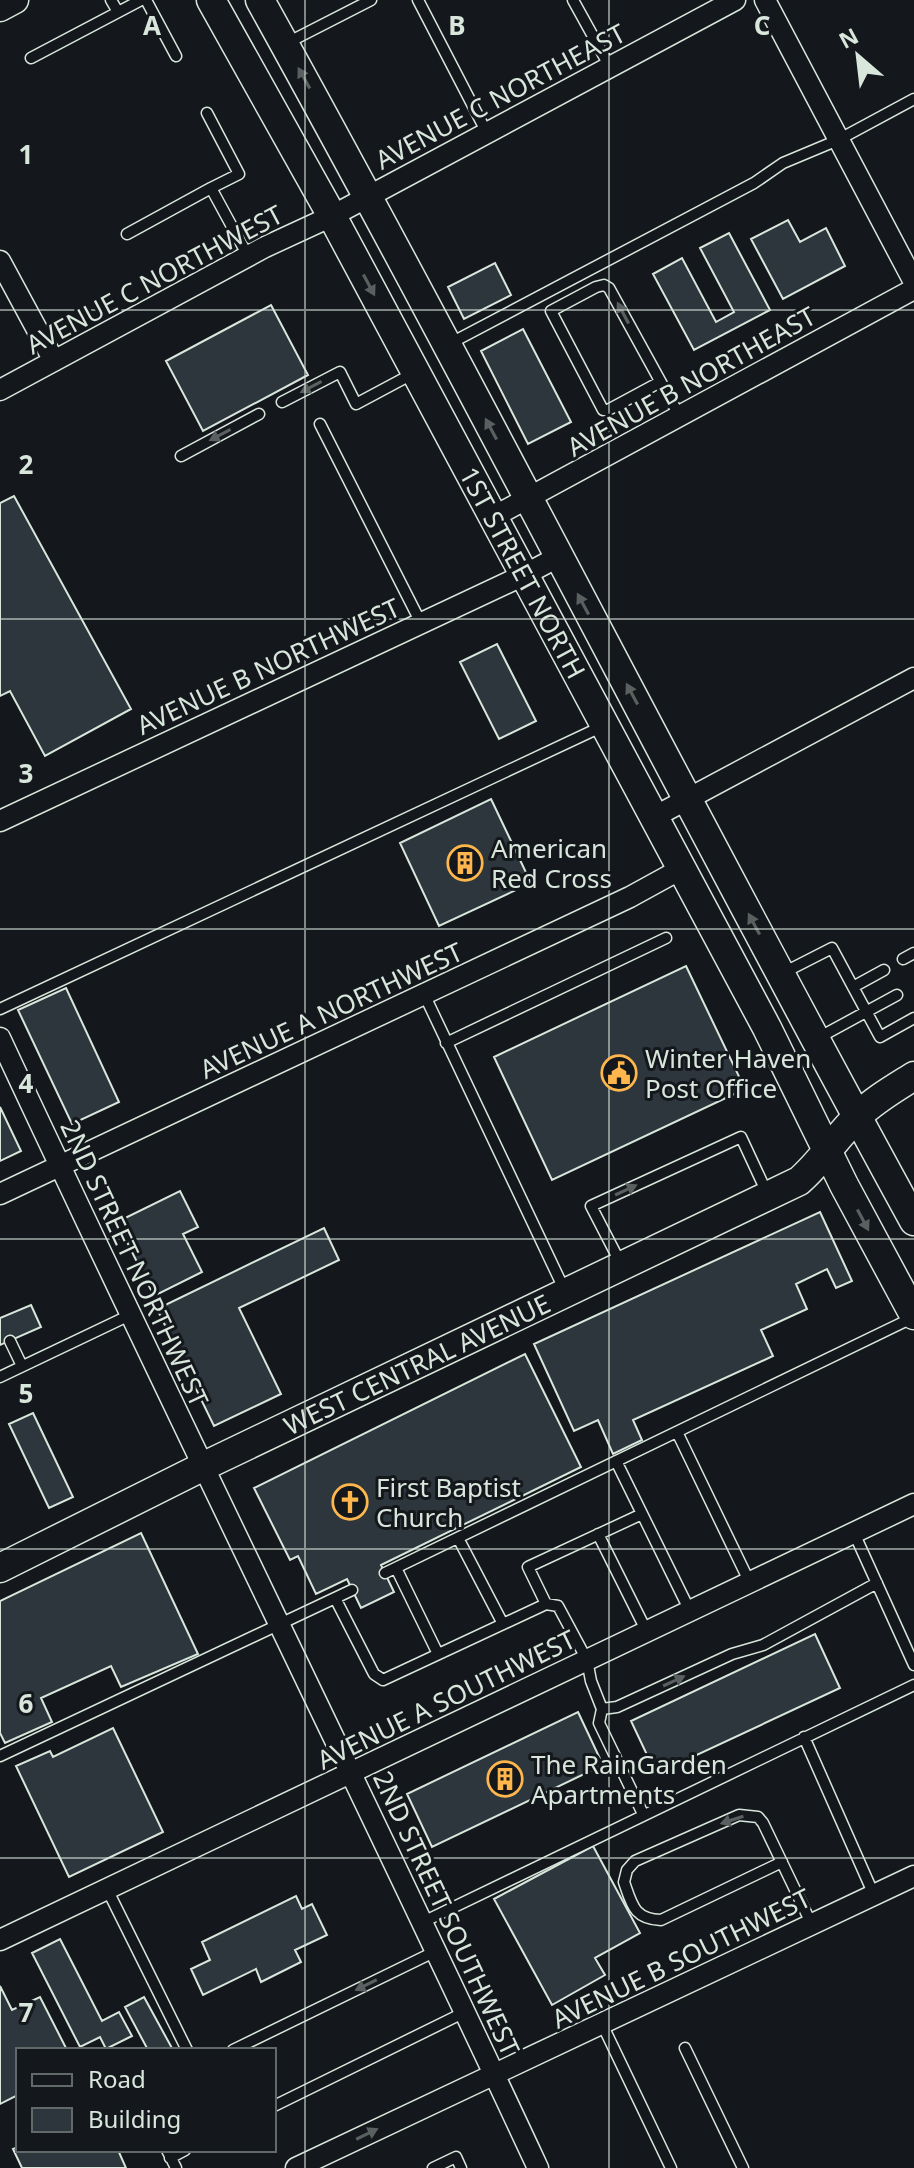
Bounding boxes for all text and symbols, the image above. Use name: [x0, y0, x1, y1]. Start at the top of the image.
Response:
text: A: [143, 7, 161, 43]
text: B: [448, 7, 466, 43]
text: C: [754, 7, 770, 43]
street label: AVENUE C NORTHEAST: [369, 14, 632, 177]
north arrow: [818, 16, 898, 96]
text: N: [833, 20, 863, 55]
one-way arrow: [297, 66, 310, 89]
text: 1: [19, 136, 33, 172]
street label: AVENUE C NORTHWEST: [19, 196, 289, 362]
one-way arrow: [362, 274, 376, 296]
street label: AVENUE B NORTHEAST: [560, 297, 822, 464]
one-way arrow: [616, 302, 629, 325]
one-way arrow: [300, 379, 322, 393]
one-way arrow: [484, 417, 497, 440]
one-way arrow: [209, 428, 232, 442]
text: 2: [19, 446, 34, 482]
street label: 1ST STREET NORTH: [452, 460, 594, 685]
street label: AVENUE B NORTHWEST: [131, 589, 406, 743]
one-way arrow: [576, 592, 589, 615]
one-way arrow: [625, 683, 638, 706]
text: 3: [19, 755, 33, 791]
place label: American Red Cross: [491, 830, 612, 896]
building icon: American Red Cross: [446, 844, 484, 882]
one-way arrow: [748, 912, 761, 935]
street label: AVENUE A NORTHWEST: [194, 933, 469, 1087]
place label: Winter Haven Post Office: [645, 1040, 811, 1106]
public building icon: Winter Haven Post Office: [600, 1054, 638, 1092]
text: 4: [19, 1065, 34, 1101]
street label: 2ND STREET NORTHWEST: [53, 1114, 218, 1413]
one-way arrow: [615, 1183, 638, 1197]
one-way arrow: [856, 1209, 870, 1232]
street label: WEST CENTRAL AVENUE: [278, 1285, 556, 1443]
text: 5: [19, 1375, 33, 1411]
place label: First Baptist Church: [376, 1469, 521, 1535]
church icon: First Baptist Church: [331, 1483, 369, 1521]
street label: AVENUE A SOUTHWEST: [311, 1620, 582, 1777]
one-way arrow: [663, 1674, 686, 1688]
text: 6: [19, 1685, 34, 1721]
place label: The RainGarden Apartments: [531, 1746, 727, 1812]
building icon: The RainGarden Apartments: [486, 1760, 524, 1798]
street label: 2ND STREET SOUTHWEST: [365, 1765, 529, 2062]
one-way arrow: [720, 1814, 744, 1827]
street label: AVENUE B SOUTHWEST: [546, 1879, 817, 2036]
one-way arrow: [355, 1978, 378, 1992]
text: 7: [19, 1994, 34, 2030]
legend: [16, 2048, 276, 2152]
text: Road: [88, 2062, 146, 2095]
text: Building: [88, 2102, 181, 2135]
one-way arrow: [355, 2127, 378, 2141]

